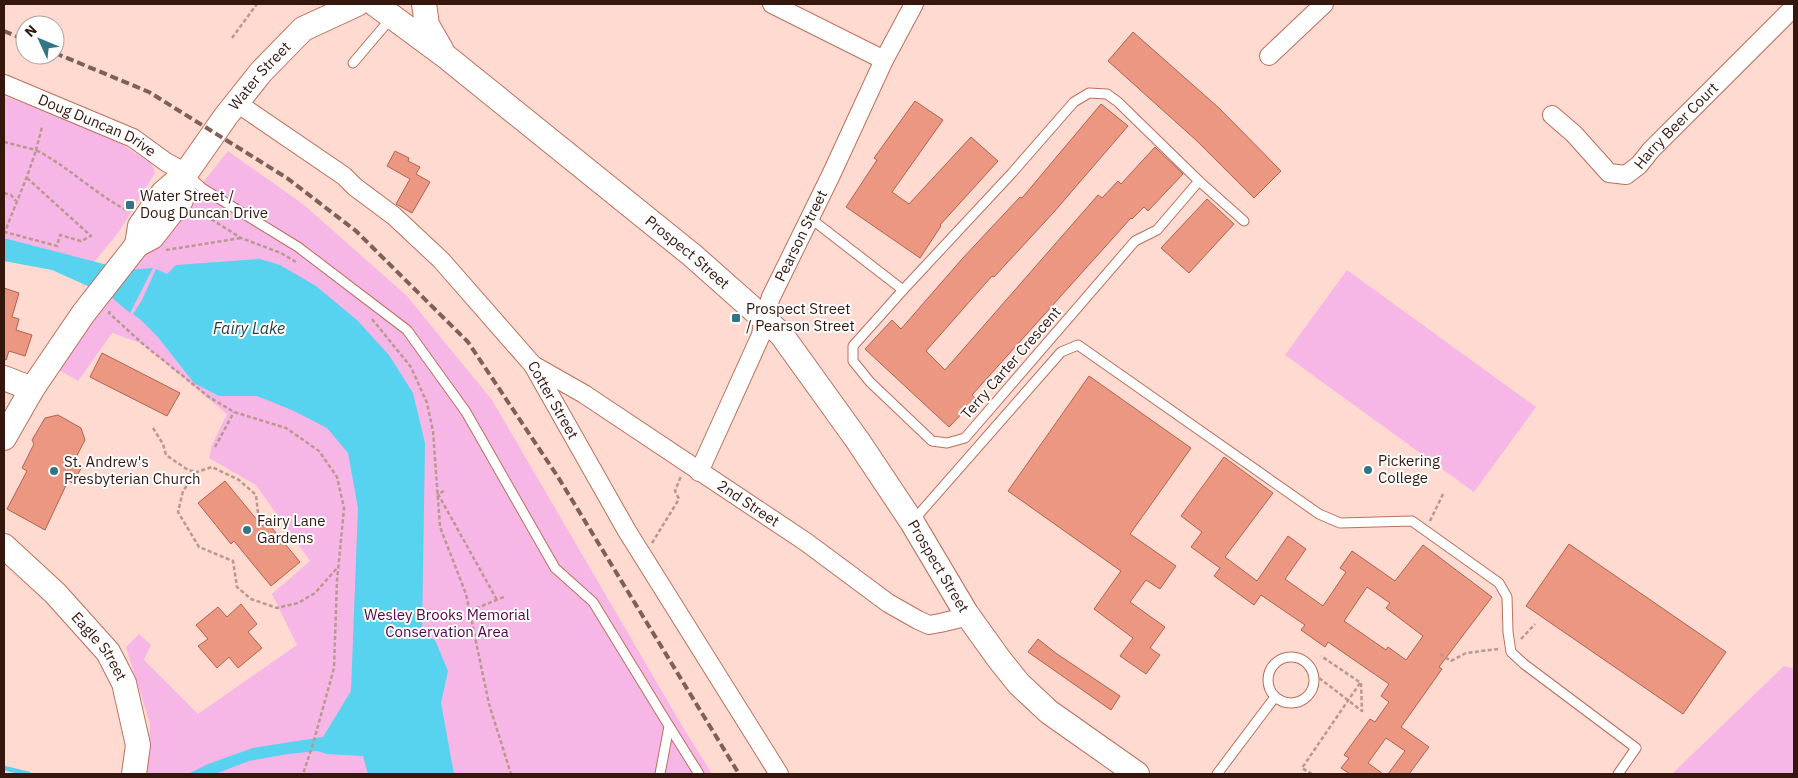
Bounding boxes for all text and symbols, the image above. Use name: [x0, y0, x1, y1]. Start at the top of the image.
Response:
north arrow: [15, 15, 65, 65]
text: N: [21, 21, 41, 41]
street label: Water Street: [224, 37, 294, 114]
street label: Harry Beer Court: [1630, 78, 1722, 173]
street label: Doug Duncan Drive: [36, 89, 160, 161]
place label: Water Street / Doug Duncan Drive: [140, 186, 268, 222]
street label: Pearson Street: [770, 187, 831, 284]
marker: Water Street / Doug Duncan Drive: [124, 199, 136, 211]
street label: Prospect Street: [641, 211, 734, 293]
place label: Prospect Street / Pearson Street: [746, 299, 855, 335]
street label: Terry Carter Crescent: [956, 302, 1065, 423]
marker: Prospect Street / Pearson Street: [730, 312, 742, 324]
water label: Fairy Lake: [213, 318, 285, 338]
street label: Cotter Street: [524, 357, 583, 442]
place label: Pickering College: [1378, 451, 1440, 487]
place label: St. Andrew's Presbyterian Church: [64, 452, 201, 488]
marker: Pickering College: [1362, 464, 1374, 476]
marker: St. Andrew's Presbyterian Church: [48, 465, 60, 477]
street label: 2nd Street: [714, 475, 783, 531]
place label: Fairy Lane Gardens: [257, 511, 326, 547]
street label: Prospect Street: [904, 516, 974, 616]
marker: Fairy Lane Gardens: [241, 524, 253, 536]
park label: Wesley Brooks Memorial Conservation Area: [364, 605, 530, 641]
street label: Eagle Street: [68, 608, 131, 684]

